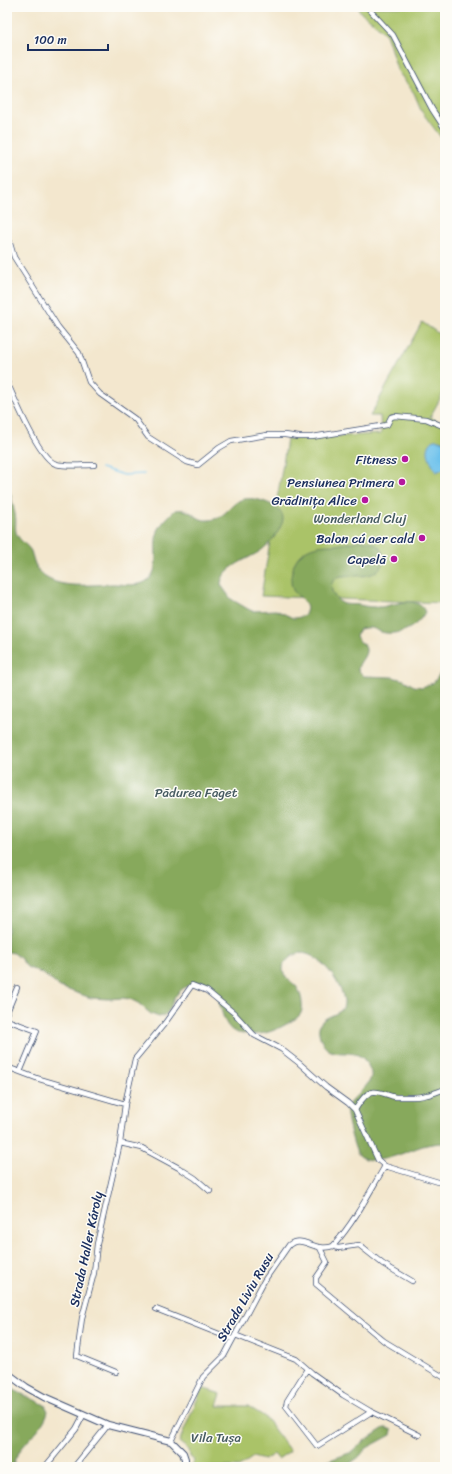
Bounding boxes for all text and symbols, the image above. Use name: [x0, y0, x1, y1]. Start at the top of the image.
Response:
scale bar: [28, 26, 108, 52]
text: 100 m: [34, 29, 67, 51]
place label: Fitness: [356, 448, 398, 471]
marker: Fitness: [400, 454, 410, 464]
place label: Pensiunea Primera: [287, 471, 394, 494]
marker: Pensiunea Primera: [397, 477, 407, 487]
place label: Grădinița Alice: [271, 489, 357, 512]
marker: Grădinița Alice: [360, 495, 370, 505]
park label: Wonderland Cluj: [314, 507, 407, 530]
place label: Balon cú aer cald: [316, 527, 415, 550]
marker: Balon cú aer cald: [417, 533, 427, 543]
place label: Capelă: [348, 548, 386, 571]
marker: Capelă: [389, 554, 399, 564]
park label: Pădurea Făget: [155, 781, 238, 804]
street label: Strada Haller Károly: [63, 1189, 110, 1309]
street label: Strada Liviu Rusu: [210, 1248, 280, 1346]
park label: Vila Tușa: [191, 1426, 242, 1449]

